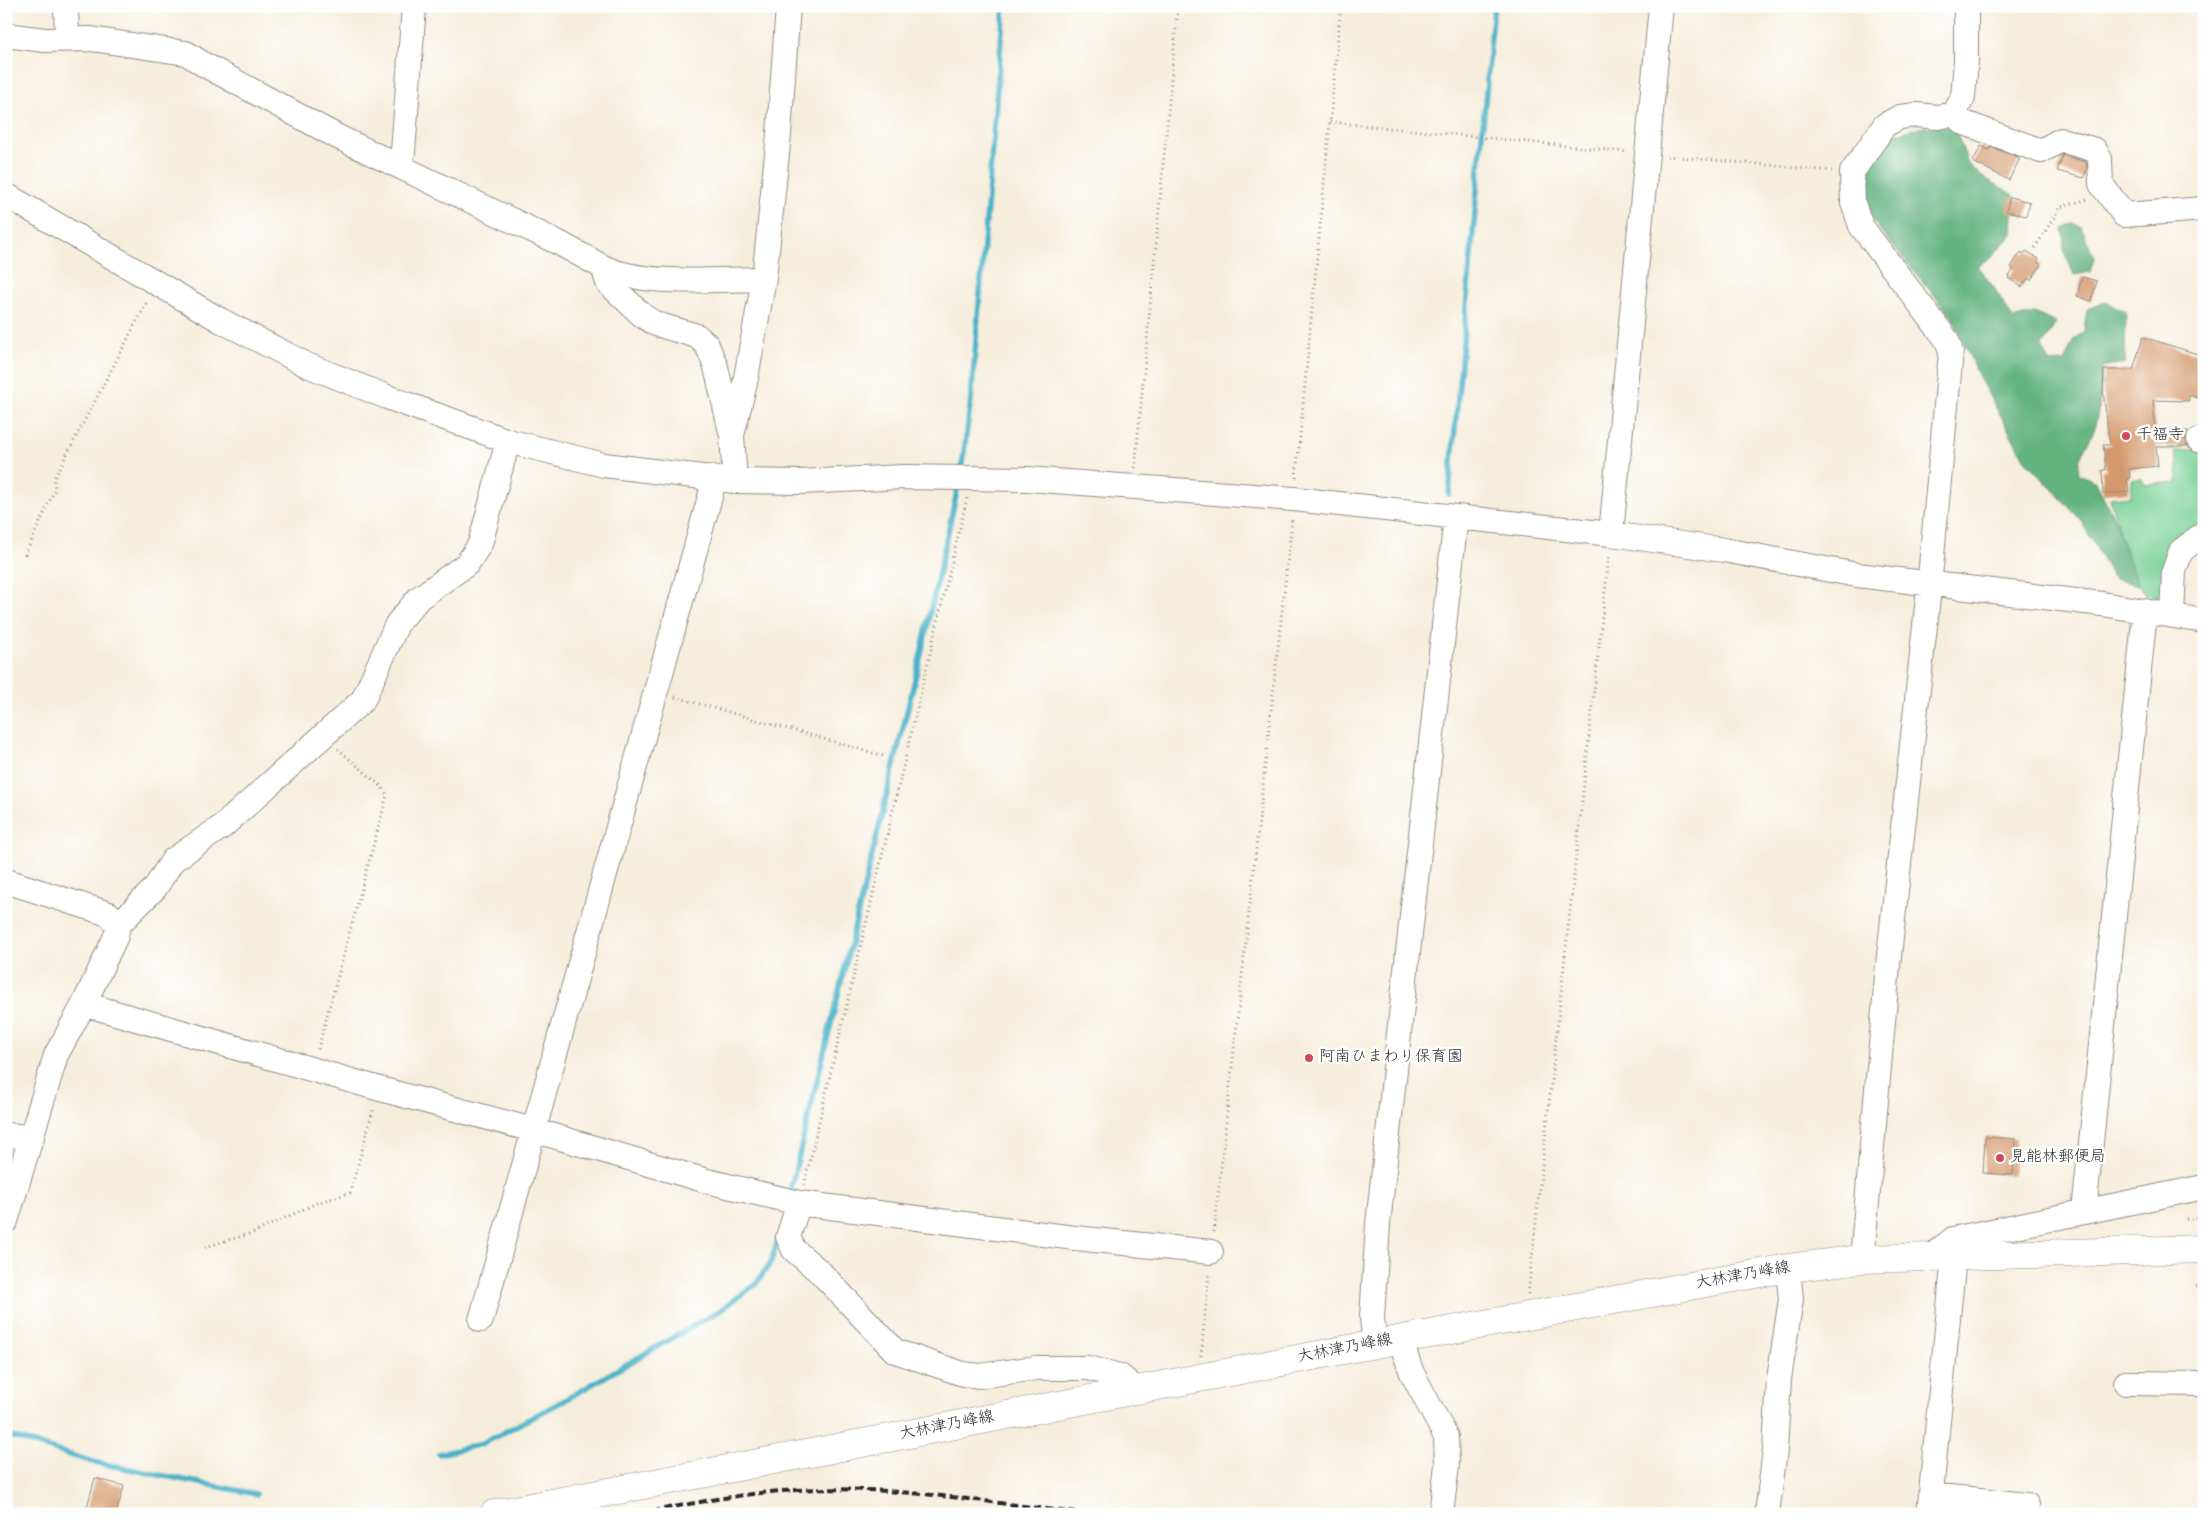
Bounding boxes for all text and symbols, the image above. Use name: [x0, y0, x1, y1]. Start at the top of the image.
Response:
place label: 千福寺: [2136, 426, 2184, 446]
marker: 千福寺: [2120, 430, 2132, 442]
place label: 阿南ひまわり保育園: [1319, 1047, 1463, 1068]
marker: 阿南ひまわり保育園: [1303, 1052, 1315, 1064]
place label: 見能林郵便局: [2010, 1148, 2106, 1168]
marker: 見能林郵便局: [1994, 1152, 2006, 1164]
street label: 大林津乃峰線: [1694, 1257, 1792, 1295]
street label: 大林津乃峰線: [1296, 1330, 1394, 1368]
street label: 大林津乃峰線: [898, 1407, 996, 1445]

